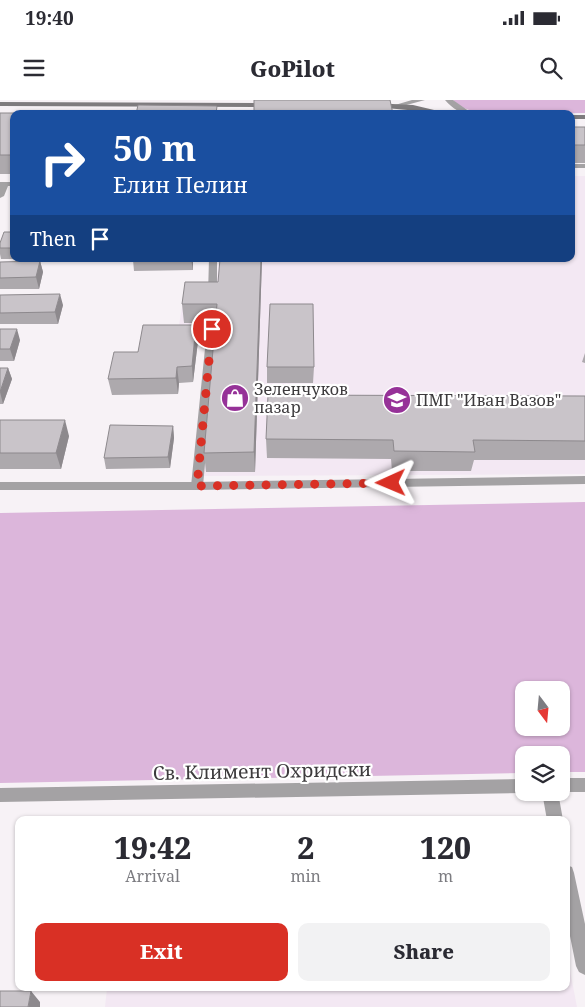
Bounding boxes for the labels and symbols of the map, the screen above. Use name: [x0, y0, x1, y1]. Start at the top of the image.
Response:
pin: [191, 308, 233, 350]
place label: Зеленчуков пазар: [254, 378, 348, 418]
shop icon: Зеленчуков пазар: [220, 383, 250, 413]
school or university icon: ПМГ "Иван Вазов": [382, 385, 412, 415]
place label: ПМГ "Иван Вазов": [416, 389, 561, 411]
position arrow: [364, 456, 416, 508]
north arrow: [515, 681, 570, 736]
street label: Св. Климент Охридски: [153, 756, 372, 786]

